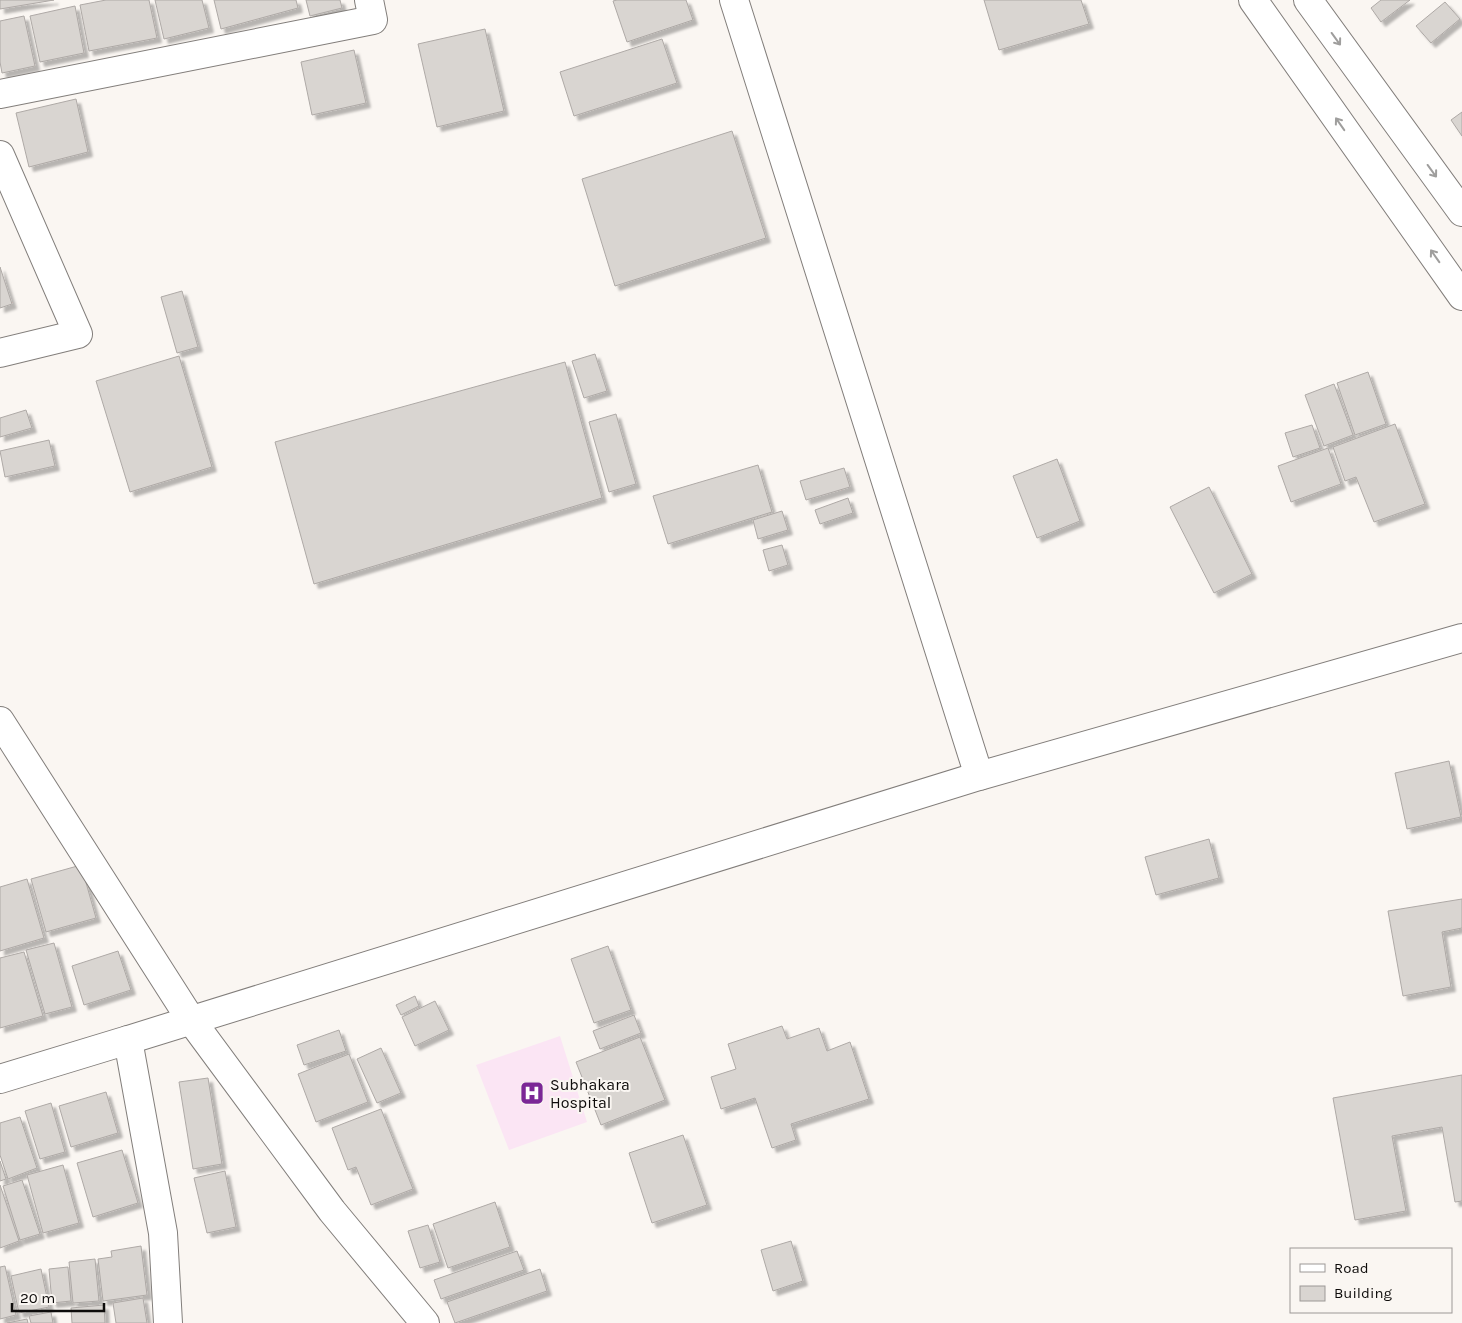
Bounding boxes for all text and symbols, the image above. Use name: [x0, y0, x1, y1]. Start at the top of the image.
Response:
one-way arrow: [1331, 32, 1341, 46]
one-way arrow: [1335, 118, 1346, 131]
one-way arrow: [1427, 164, 1437, 178]
one-way arrow: [1430, 249, 1440, 263]
place label: Subhakara Hospital: [550, 1075, 630, 1112]
hospital icon: Subhakara Hospital: [519, 1080, 545, 1106]
legend: [1290, 1248, 1452, 1313]
text: Road: [1334, 1259, 1369, 1277]
scale bar: [12, 1280, 105, 1312]
text: Building: [1334, 1284, 1392, 1302]
text: 20 m: [20, 1289, 55, 1307]

